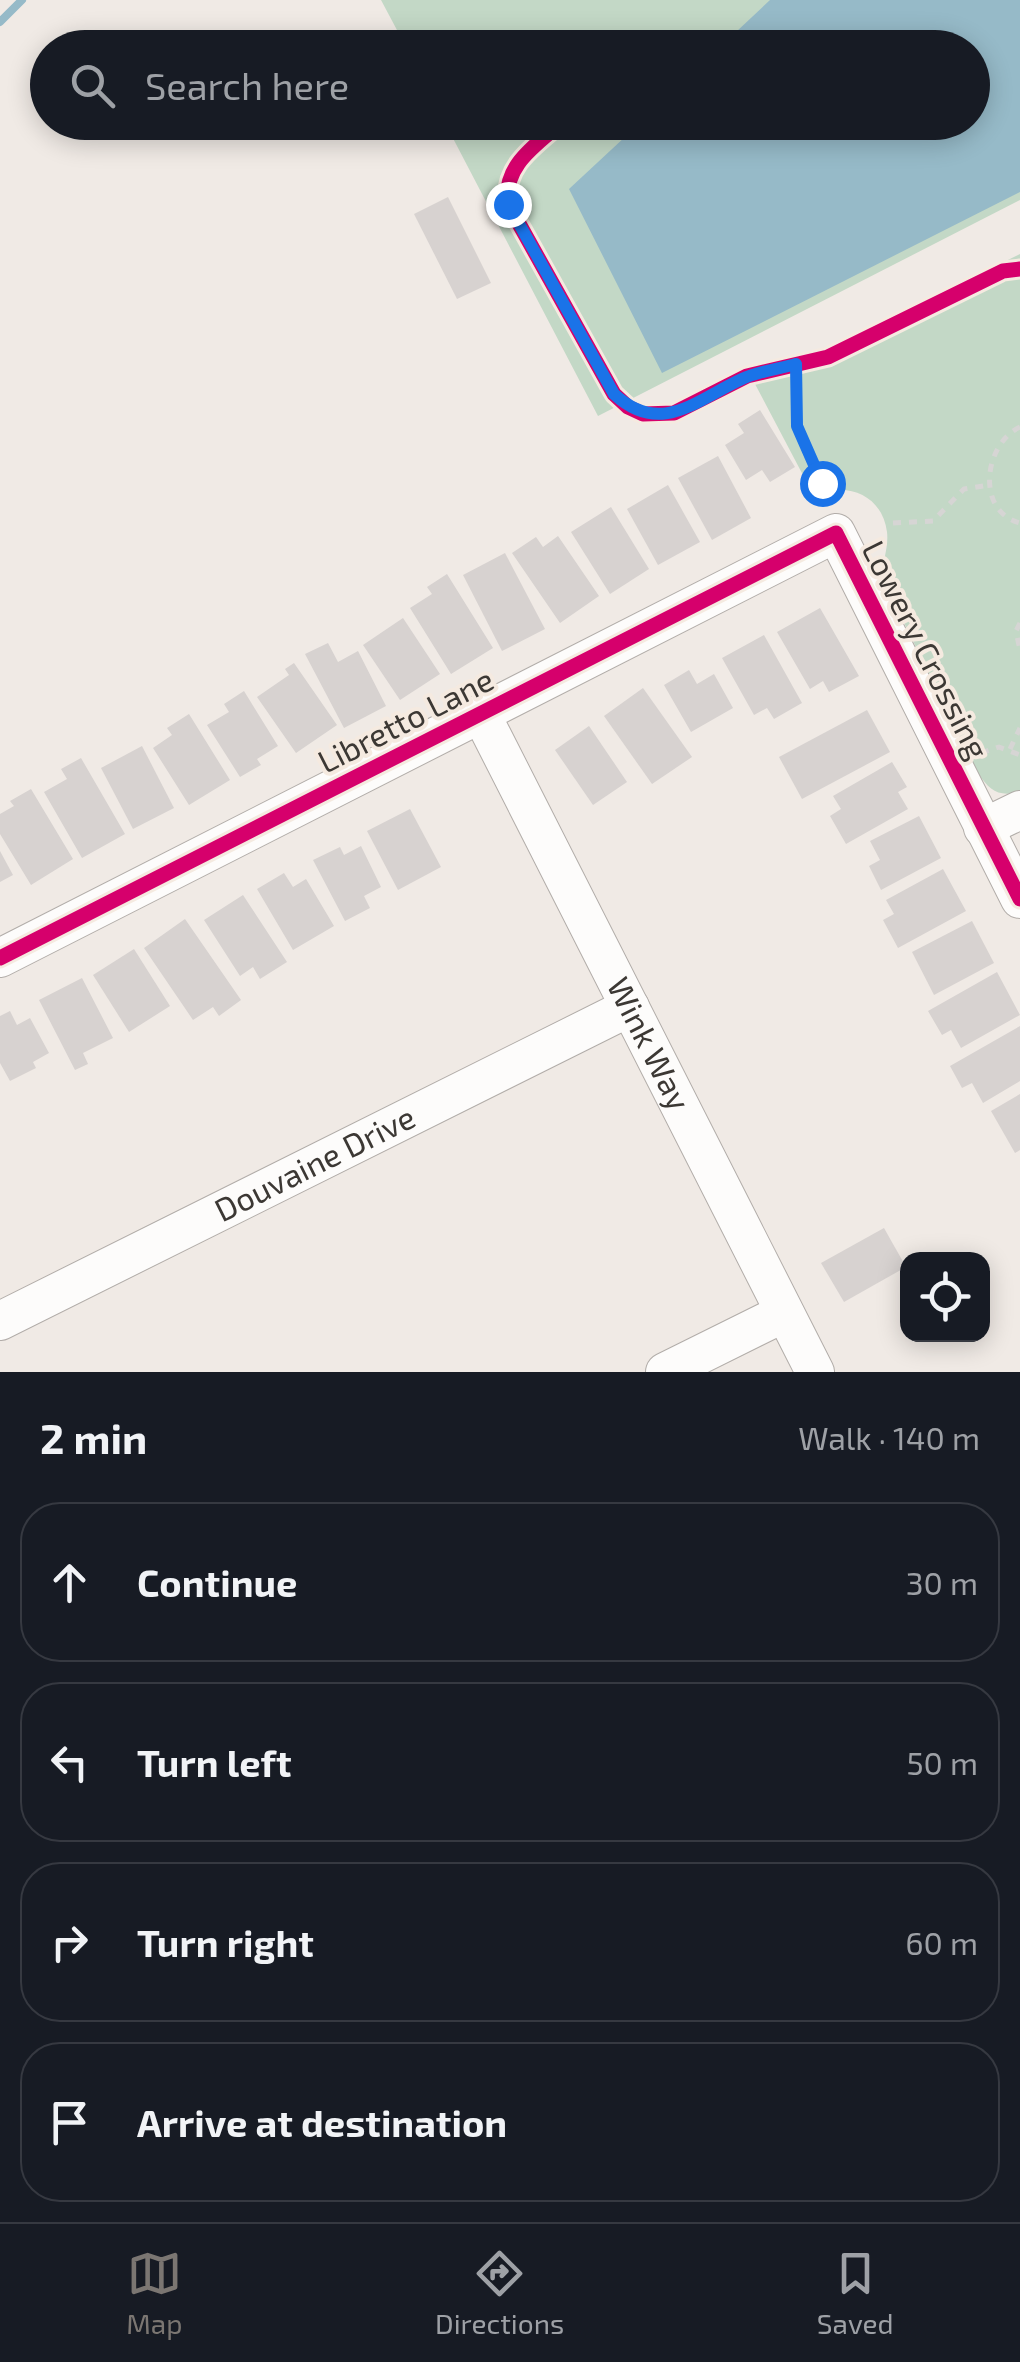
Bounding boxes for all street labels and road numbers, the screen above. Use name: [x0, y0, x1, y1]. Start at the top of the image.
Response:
street label: Lowery Crossing: [855, 534, 998, 765]
street label: Libretto Lane: [311, 659, 499, 780]
street label: Wink Way: [601, 970, 700, 1116]
street label: Douvaine Drive: [208, 1096, 421, 1228]

